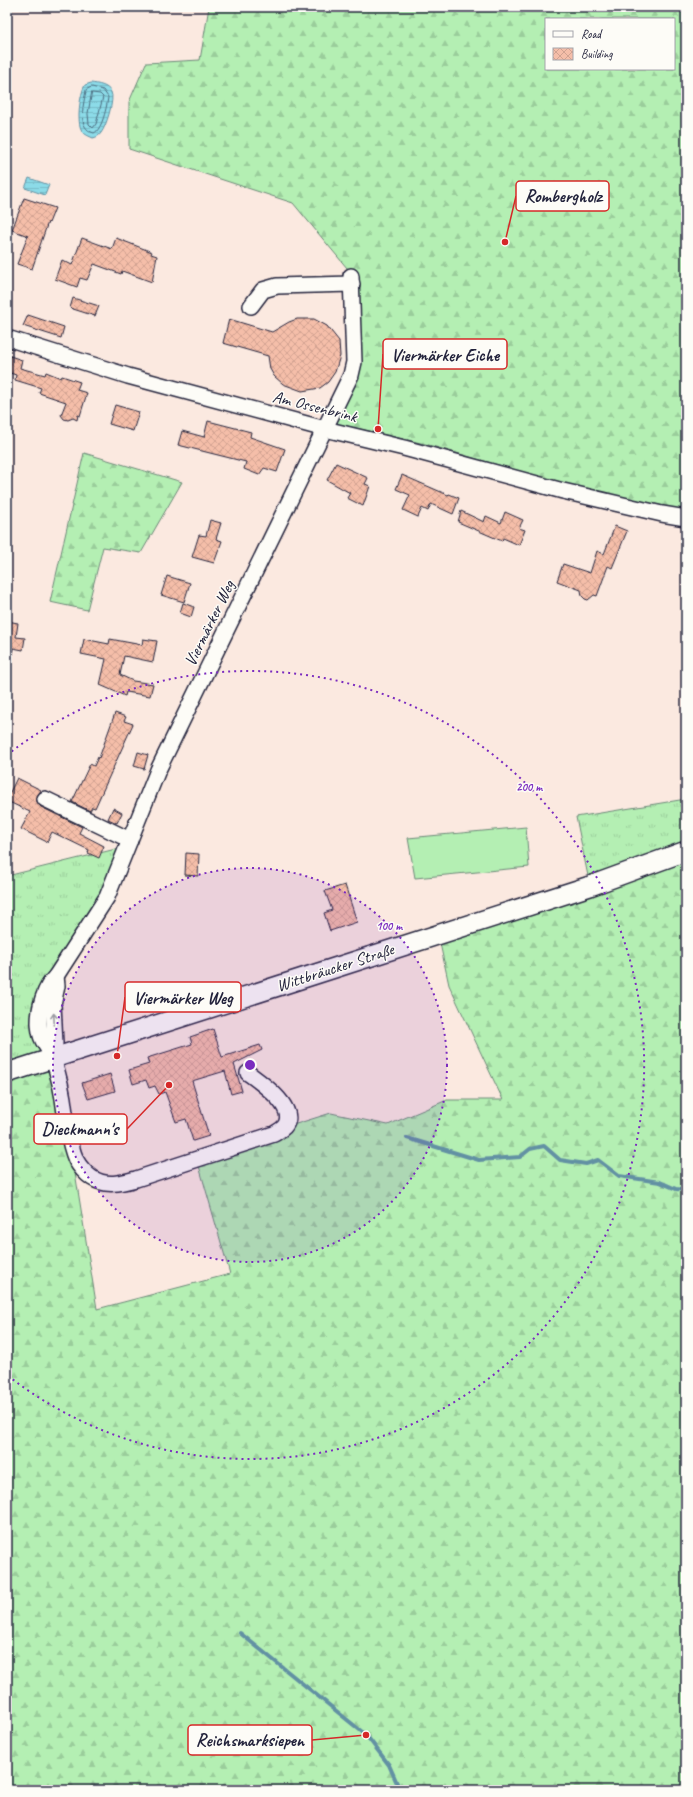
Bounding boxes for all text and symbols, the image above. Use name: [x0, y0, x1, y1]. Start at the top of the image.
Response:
legend: [545, 18, 675, 70]
text: Road: [581, 26, 603, 42]
text: Building: [581, 46, 613, 62]
callout: Rombergholz: [516, 181, 609, 211]
text: Rombergholz: [524, 185, 604, 207]
callout: Viermärker Eiche: [383, 339, 507, 369]
text: Viermärker Eiche: [391, 344, 501, 366]
street label: Am Ossenbrink: [271, 386, 361, 427]
street label: Viermärker Weg: [180, 576, 240, 670]
text: 200 m: [516, 779, 543, 795]
text: 100 m: [376, 918, 403, 934]
street label: Wittbräucker Straße: [274, 938, 398, 996]
callout: Viermärker Weg: [125, 982, 241, 1012]
text: Viermärker Weg: [133, 987, 234, 1009]
one-way arrow: [50, 1013, 57, 1026]
centre of rings: [243, 1058, 257, 1072]
callout: Dieckmann's: [34, 1114, 127, 1144]
text: Dieckmann's: [42, 1118, 120, 1140]
callout: Reichsmarksiepen: [188, 1725, 312, 1755]
text: Reichsmarksiepen: [196, 1729, 306, 1751]

